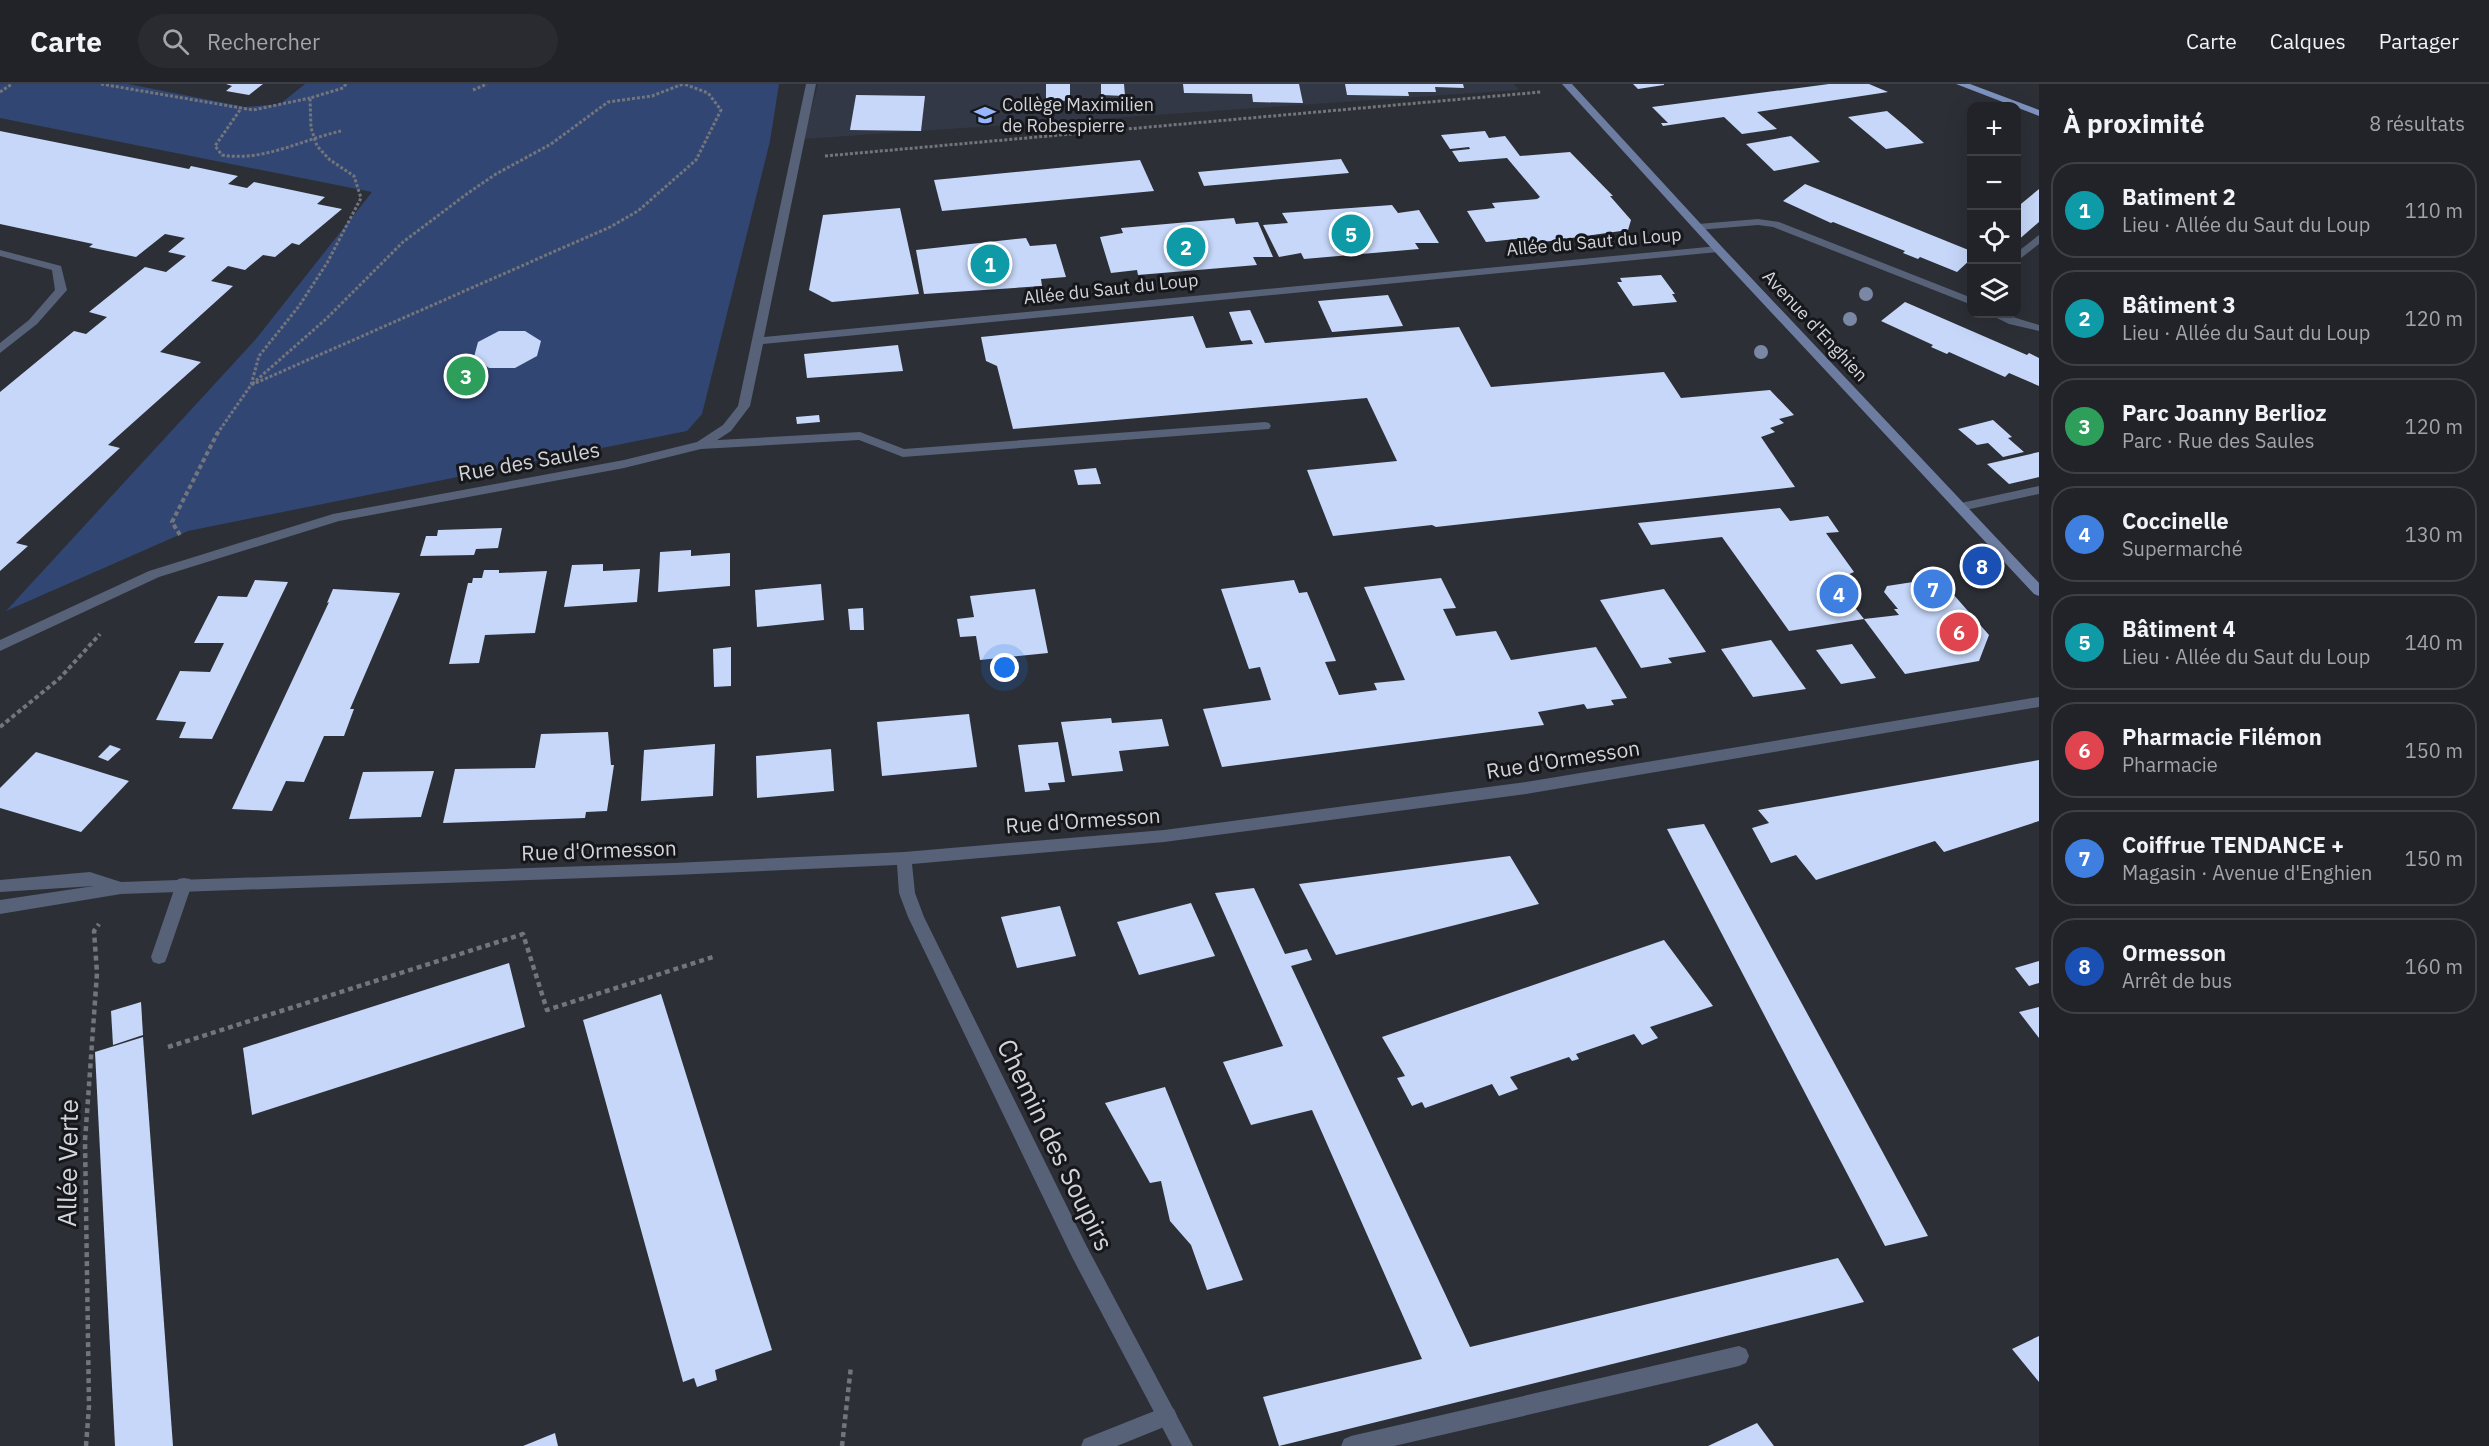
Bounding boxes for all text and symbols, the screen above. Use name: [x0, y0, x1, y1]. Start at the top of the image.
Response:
search box: [138, 14, 558, 68]
text: Carte: [30, 23, 102, 60]
icon: search: [159, 25, 192, 58]
text: Rechercher: [207, 27, 320, 56]
text: Carte: [2186, 27, 2237, 55]
text: Calques: [2270, 27, 2346, 55]
text: Partager: [2379, 27, 2459, 55]
place label: Collège Maximilien de Robespierre: [1002, 93, 1154, 137]
map controls: [1967, 102, 2021, 318]
button: +: [1967, 102, 2021, 156]
school or university icon: Collège Maximilien de Robespierre: [973, 103, 997, 127]
text: À proximité: [2063, 106, 2205, 140]
text: 8 résultats: [2369, 110, 2465, 137]
button: −: [1967, 156, 2021, 210]
text: Batiment 2: [2122, 182, 2236, 211]
text: 1: [2079, 197, 2091, 224]
text: 110 m: [2405, 197, 2463, 224]
button: locate: [1967, 210, 2021, 264]
text: Lieu · Allée du Saut du Loup: [2122, 211, 2370, 238]
pin: 5: [1332, 212, 1370, 256]
street label: Allée du Saut du Loup: [1506, 222, 1682, 261]
pin: 2: [1166, 224, 1206, 270]
pin: 1: [970, 242, 1010, 286]
button: layers: [1967, 264, 2021, 318]
street label: Avenue d'Enghien: [1758, 265, 1873, 386]
street label: Allée du Saut du Loup: [1022, 268, 1199, 309]
text: Bâtiment 3: [2122, 290, 2236, 319]
text: 2: [2079, 305, 2091, 332]
text: 120 m: [2405, 305, 2463, 332]
text: Lieu · Allée du Saut du Loup: [2122, 319, 2370, 346]
pin: 3: [446, 354, 486, 398]
text: Parc Joanny Berlioz: [2122, 398, 2327, 427]
text: 3: [2079, 413, 2091, 440]
text: 120 m: [2405, 413, 2463, 440]
text: Parc · Rue des Saules: [2122, 427, 2315, 454]
street label: Rue des Saules: [456, 435, 602, 487]
text: Coccinelle: [2122, 506, 2229, 535]
text: 4: [2079, 521, 2091, 548]
text: 130 m: [2405, 521, 2463, 548]
text: Supermarché: [2122, 535, 2243, 562]
pin: 8: [1962, 544, 2002, 588]
pin: 7: [1914, 566, 1952, 612]
pin: 4: [1820, 572, 1858, 616]
pin: 6: [1940, 610, 1978, 654]
text: Bâtiment 4: [2122, 614, 2236, 643]
text: 5: [2079, 629, 2091, 656]
text: 140 m: [2405, 629, 2463, 656]
text: Lieu · Allée du Saut du Loup: [2122, 643, 2370, 670]
your location: [990, 653, 1019, 682]
text: Pharmacie Filémon: [2122, 722, 2322, 751]
street label: Rue d'Ormesson: [1484, 733, 1642, 785]
text: 6: [2079, 737, 2091, 764]
text: 150 m: [2405, 737, 2463, 764]
text: Pharmacie: [2122, 751, 2218, 778]
street label: Rue d'Ormesson: [1004, 801, 1161, 839]
text: Coiffrue TENDANCE +: [2122, 830, 2344, 859]
street label: Rue d'Ormesson: [521, 833, 677, 867]
text: 7: [2079, 845, 2091, 872]
text: 150 m: [2405, 845, 2463, 872]
text: Magasin · Avenue d'Enghien: [2122, 859, 2372, 886]
text: Ormesson: [2122, 938, 2226, 967]
text: 8: [2079, 953, 2091, 980]
text: 160 m: [2405, 953, 2463, 980]
text: Arrêt de bus: [2122, 967, 2232, 994]
street label: Chemin des Soupirs: [990, 1033, 1122, 1256]
street label: Allée Verte: [49, 1099, 85, 1227]

